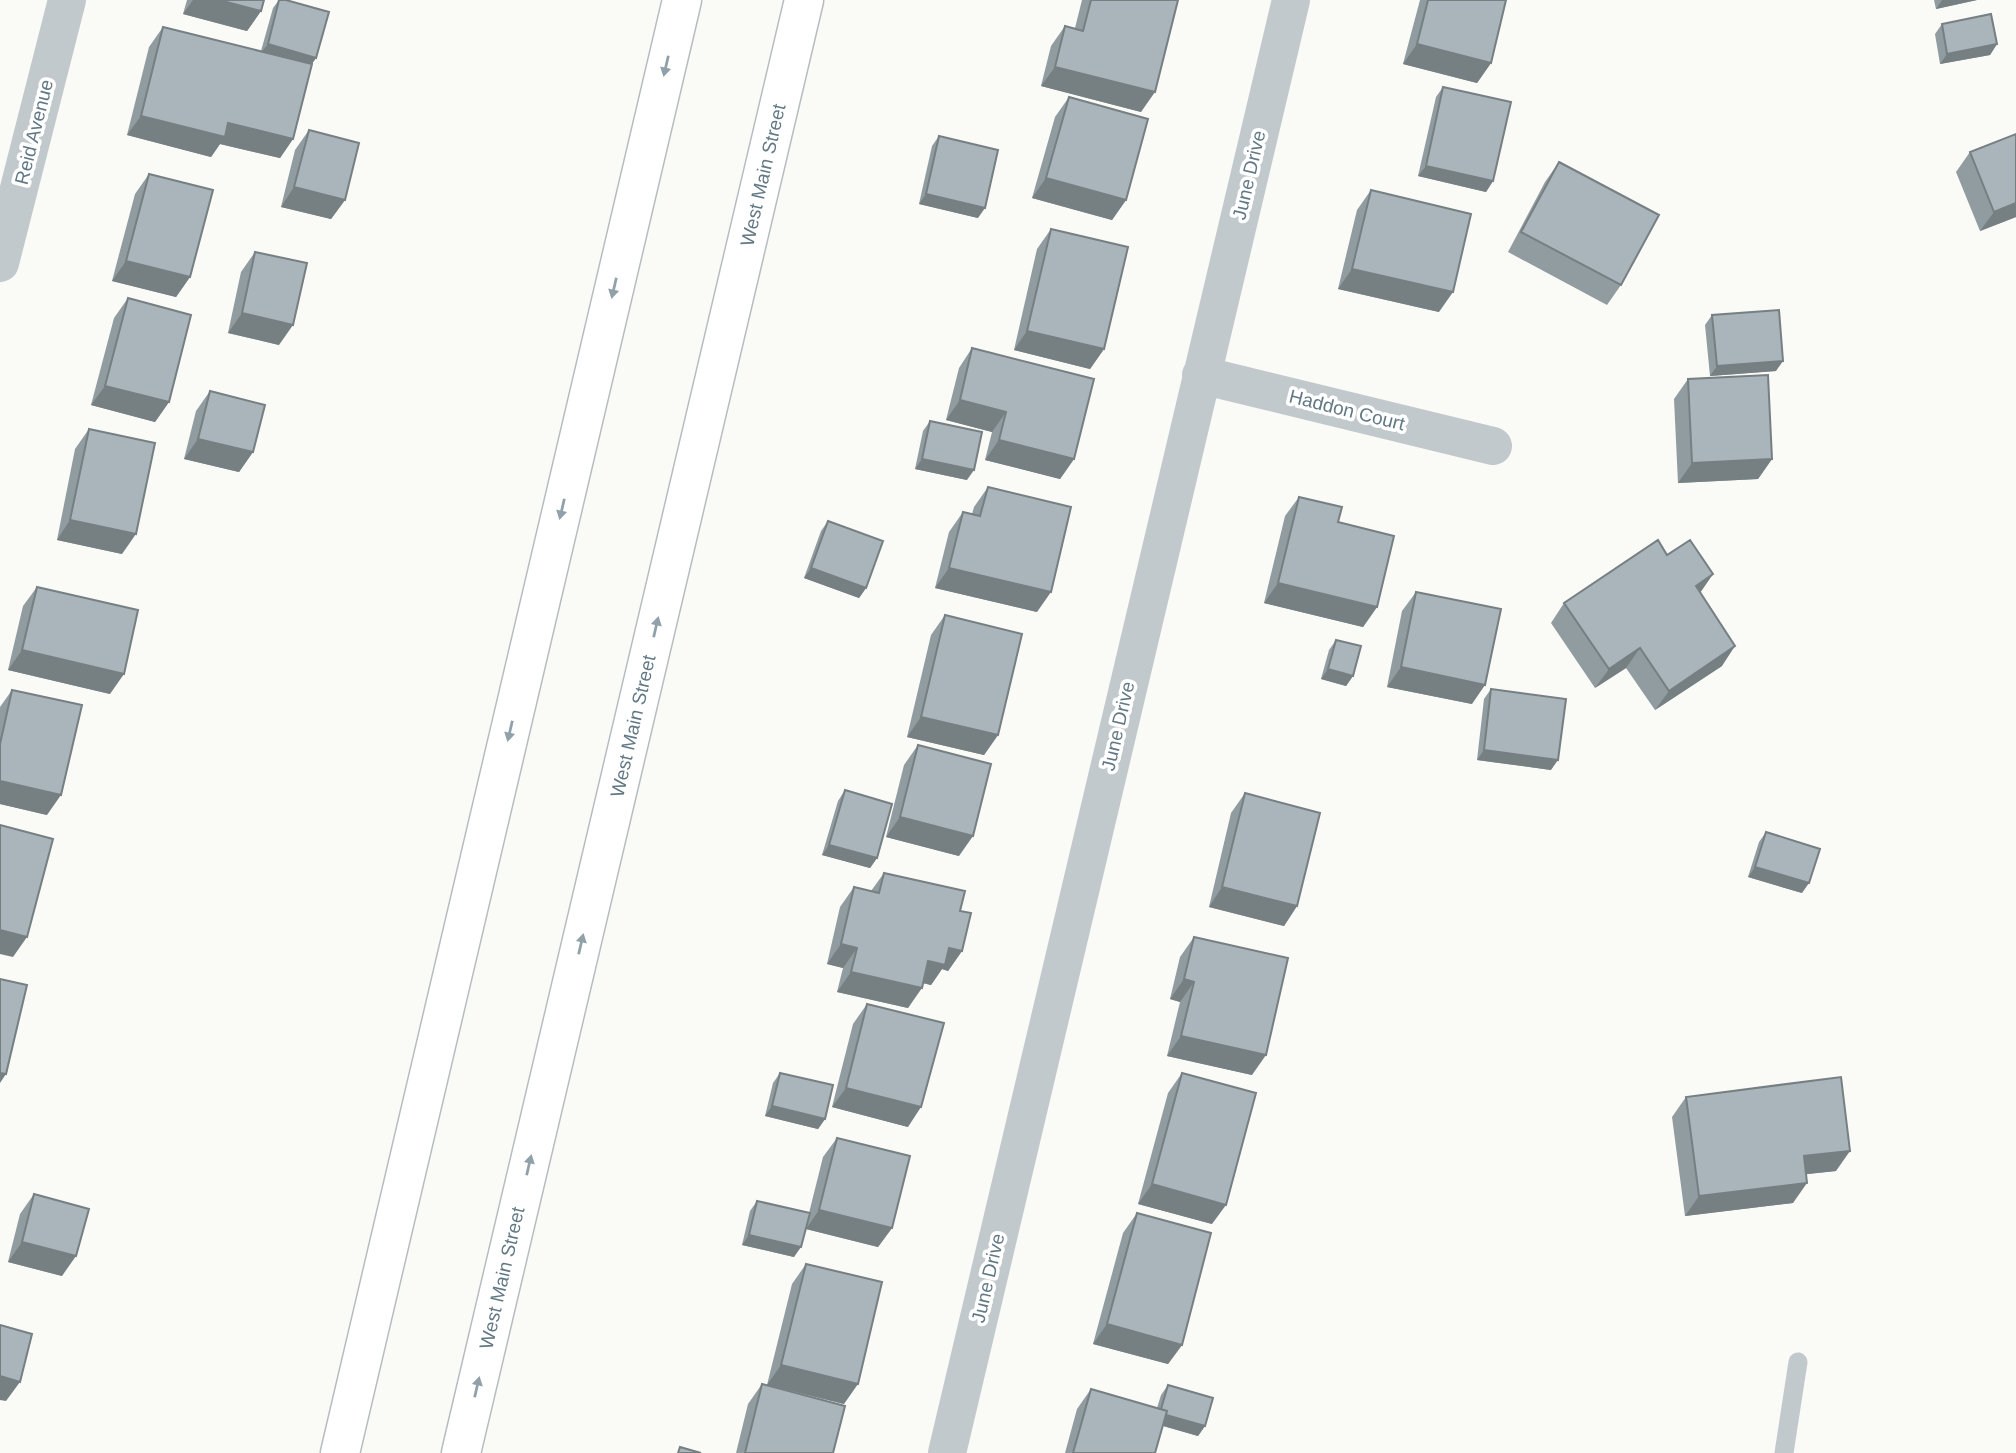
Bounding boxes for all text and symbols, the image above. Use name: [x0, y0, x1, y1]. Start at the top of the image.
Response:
one-way arrow: [660, 56, 671, 78]
street label: Reid Avenue: [11, 77, 57, 187]
street label: West Main Street: [736, 101, 790, 248]
street label: June Drive: [1229, 128, 1269, 222]
one-way arrow: [608, 277, 619, 299]
street label: Haddon Court: [1287, 386, 1408, 435]
one-way arrow: [556, 498, 567, 520]
one-way arrow: [651, 616, 662, 638]
street label: West Main Street: [606, 652, 660, 799]
street label: June Drive: [1098, 679, 1138, 773]
one-way arrow: [504, 720, 515, 742]
one-way arrow: [576, 933, 587, 955]
one-way arrow: [524, 1154, 535, 1176]
street label: West Main Street: [475, 1204, 529, 1351]
street label: June Drive: [968, 1231, 1008, 1325]
one-way arrow: [471, 1376, 482, 1398]

